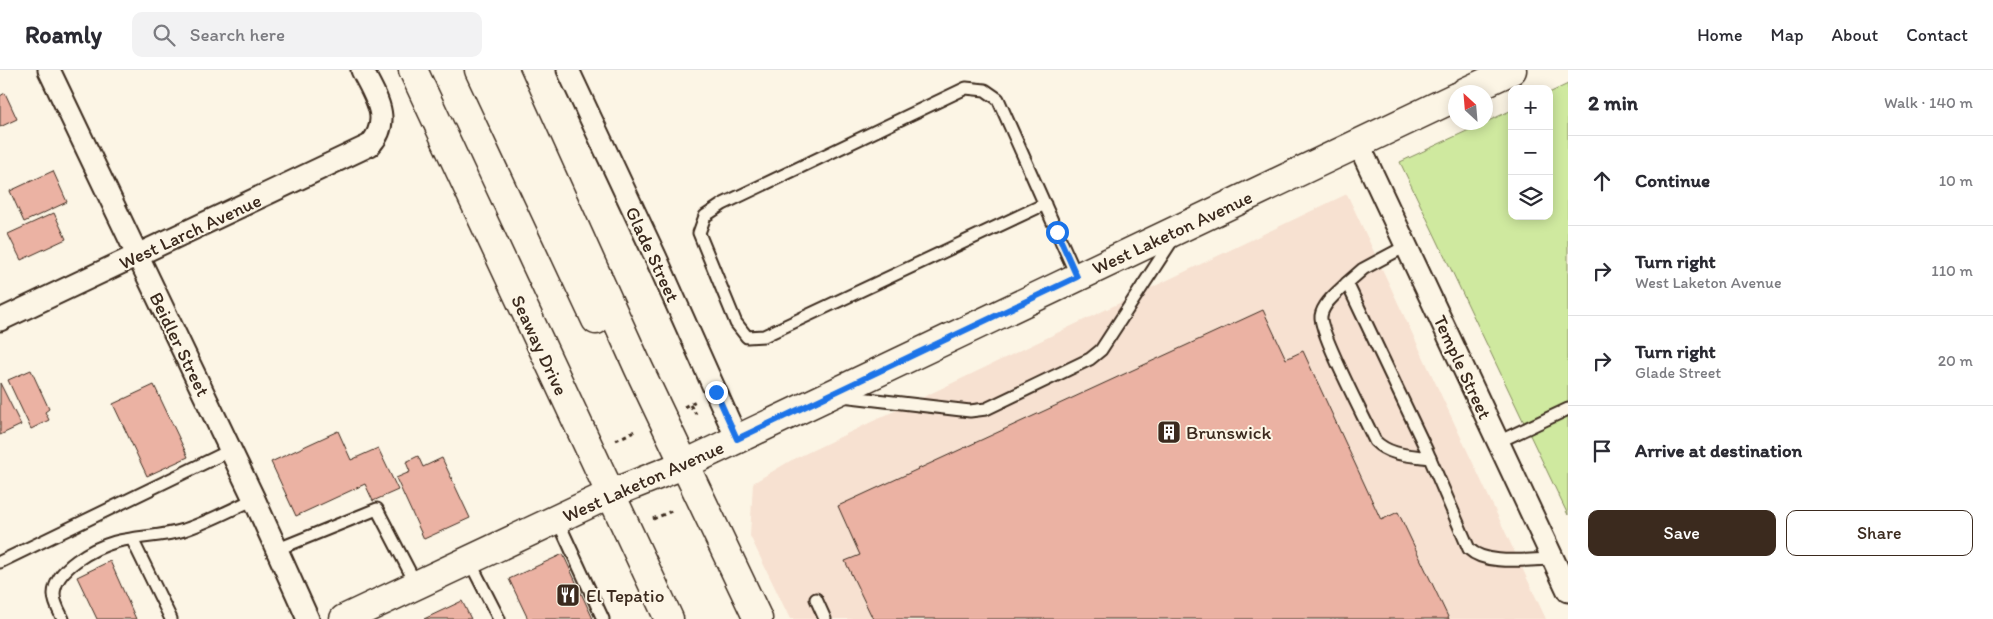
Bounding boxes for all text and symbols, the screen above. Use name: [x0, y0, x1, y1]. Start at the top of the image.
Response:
search box: [132, 12, 482, 57]
text: Roamly: [25, 20, 102, 49]
icon: search: [150, 21, 178, 49]
text: Search here: [190, 23, 285, 46]
text: Home: [1697, 24, 1743, 46]
text: Map: [1771, 24, 1804, 46]
text: About: [1832, 24, 1878, 46]
text: Contact: [1906, 24, 1968, 46]
north arrow: [1448, 85, 1493, 130]
map controls: [1508, 85, 1553, 220]
button: +: [1508, 85, 1553, 130]
text: 2 min: [1588, 90, 1638, 115]
text: Walk · 140 m: [1884, 93, 1973, 112]
button: −: [1508, 130, 1553, 175]
icon: ahead: [1588, 167, 1616, 195]
text: Continue: [1635, 169, 1710, 192]
text: 10 m: [1939, 171, 1973, 190]
button: layers: [1508, 175, 1553, 220]
street label: West Laketon Avenue: [1088, 185, 1256, 280]
street label: West Larch Avenue: [115, 188, 265, 274]
street label: Glade Street: [620, 203, 685, 306]
route start: [1046, 221, 1069, 244]
text: Turn right: [1635, 250, 1716, 273]
icon: right: [1588, 257, 1616, 285]
text: 110 m: [1931, 261, 1973, 280]
text: West Laketon Avenue: [1635, 273, 1782, 292]
street label: Beidler Street: [144, 288, 215, 400]
street label: Seaway Drive: [506, 291, 573, 399]
street label: Temple Street: [1428, 311, 1497, 423]
text: Turn right: [1635, 340, 1716, 363]
icon: right: [1588, 347, 1616, 375]
text: 20 m: [1938, 351, 1973, 370]
text: Glade Street: [1635, 363, 1721, 382]
route end: [705, 381, 728, 404]
building icon: Brunswick: [1156, 419, 1182, 445]
place label: Brunswick: [1186, 421, 1271, 444]
street label: West Laketon Avenue: [559, 436, 727, 527]
icon: arrive: [1588, 437, 1616, 465]
text: Arrive at destination: [1635, 439, 1802, 462]
button: Save: [1588, 510, 1776, 556]
button: Share: [1786, 510, 1973, 556]
restaurant icon: El Tepatio: [555, 582, 581, 608]
place label: El Tepatio: [586, 584, 664, 607]

